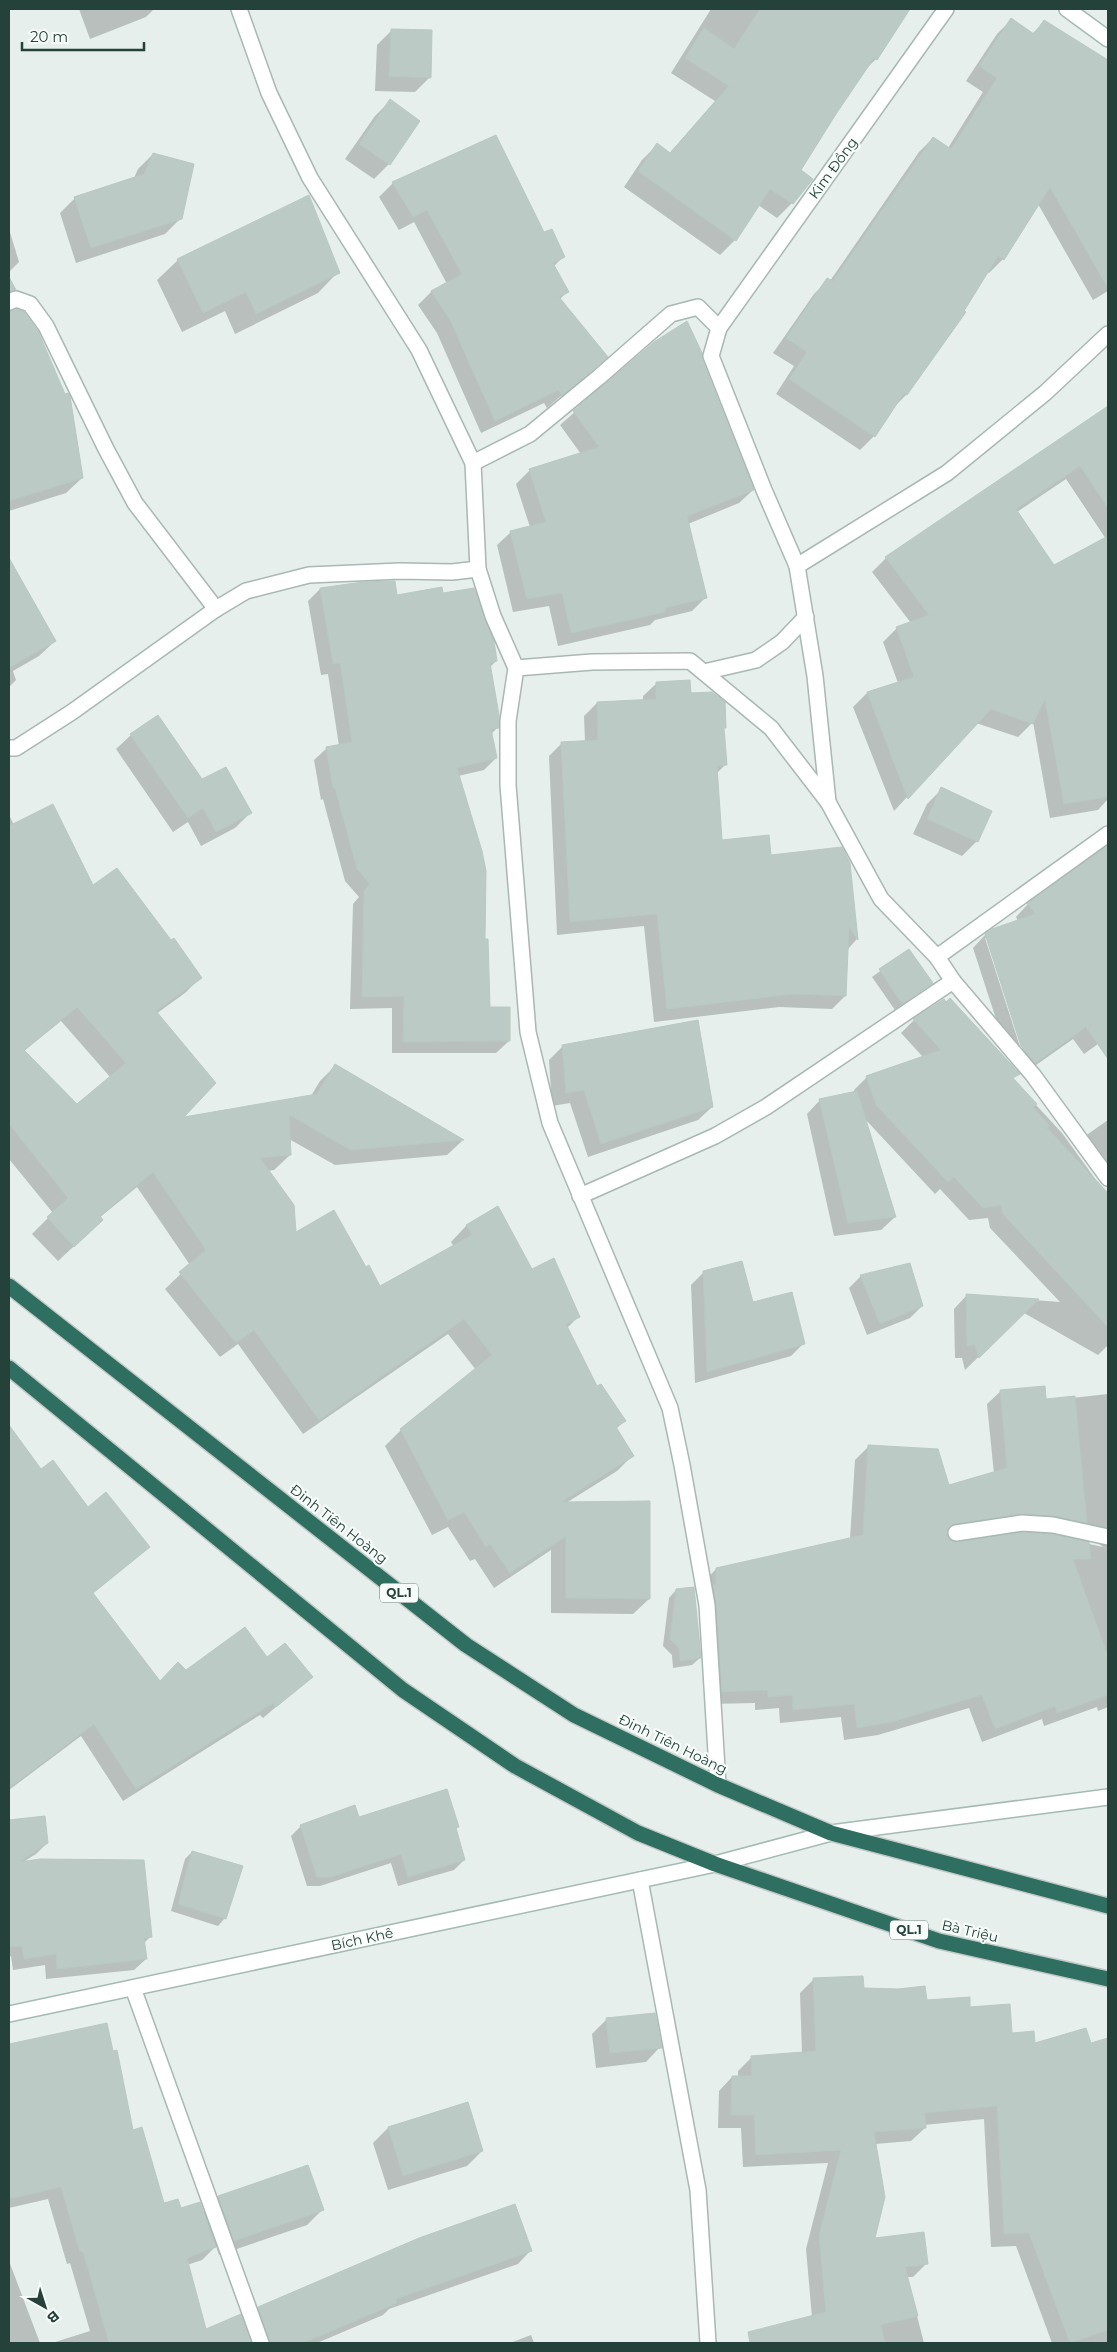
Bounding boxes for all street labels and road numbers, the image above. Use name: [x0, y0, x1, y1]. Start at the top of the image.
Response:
street label: Kim Đồng: [805, 134, 861, 202]
street label: Đinh Tiên Hoàng: [287, 1480, 391, 1568]
road number: QL.1: [380, 1584, 418, 1602]
street label: Đinh Tiên Hoàng: [616, 1710, 730, 1778]
street label: Bà Triệu: [940, 1916, 1000, 1946]
road number: QL.1: [890, 1920, 928, 1940]
street label: Bích Khê: [329, 1924, 395, 1954]

